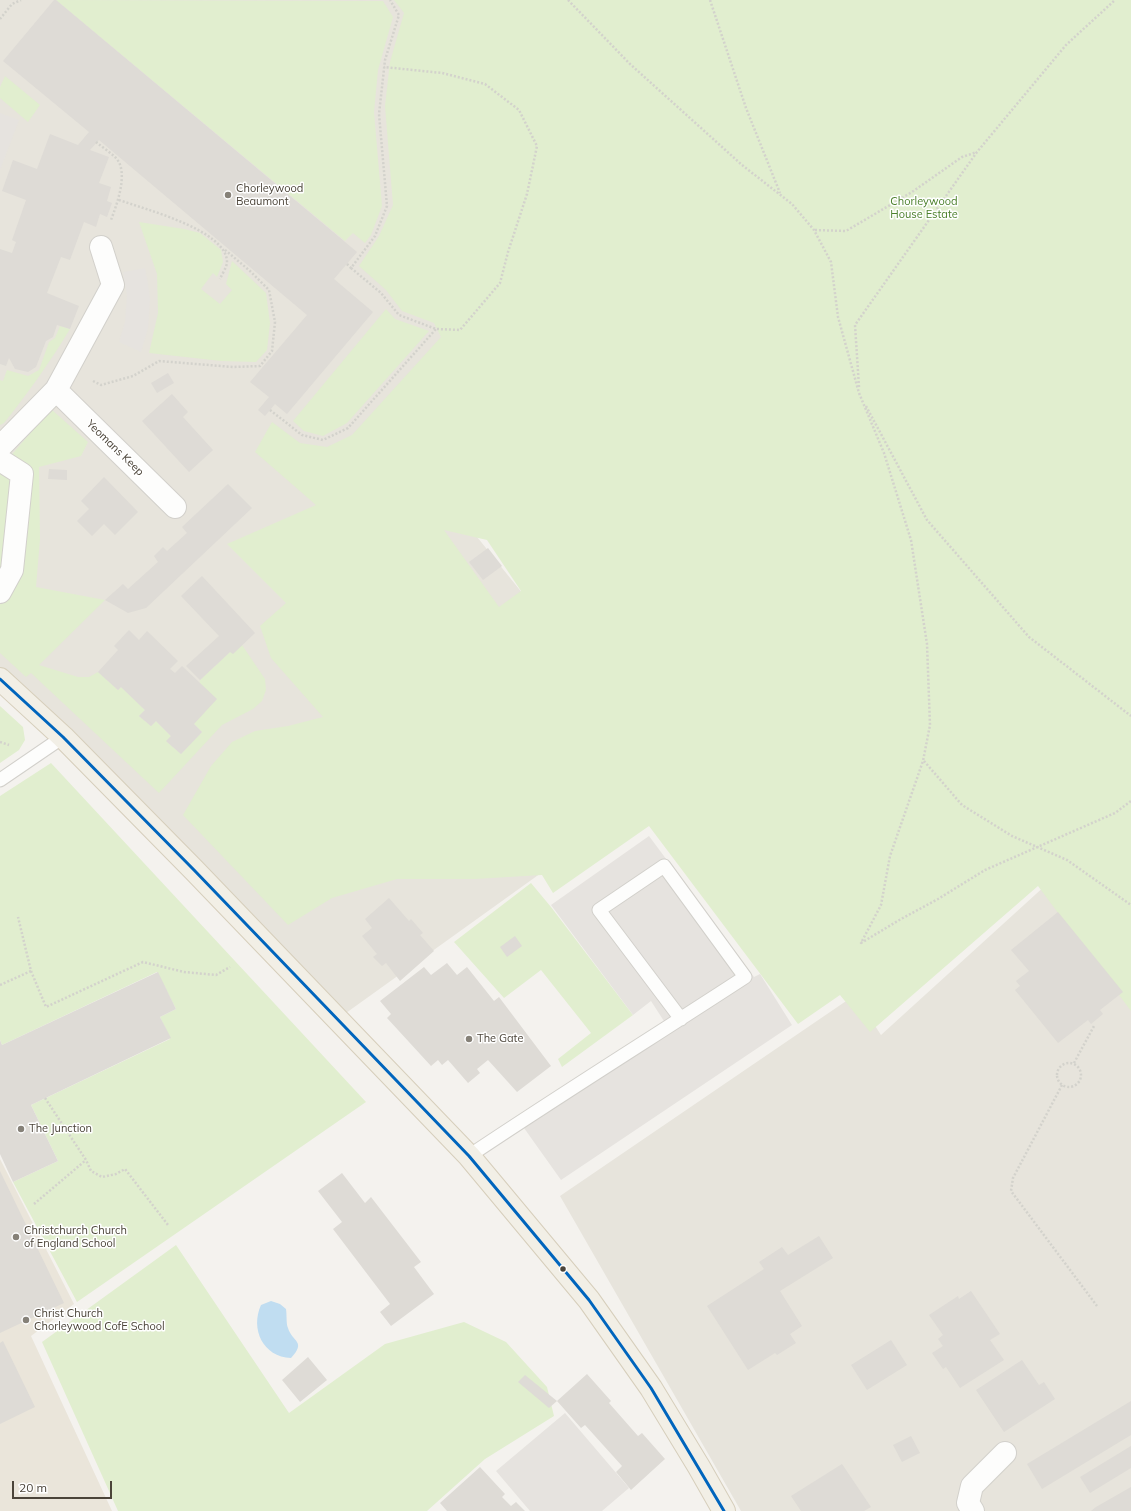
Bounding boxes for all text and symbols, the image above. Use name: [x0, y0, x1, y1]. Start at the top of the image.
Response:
place label: Chorleywood Beaumont: [236, 182, 303, 208]
marker: Chorleywood Beaumont: [223, 190, 233, 200]
park label: Chorleywood House Estate: [890, 195, 958, 221]
street label: Yeomans Keep: [84, 417, 146, 479]
place label: The Gate: [477, 1032, 523, 1046]
marker: The Gate: [464, 1034, 474, 1044]
place label: The Junction: [29, 1122, 92, 1136]
marker: The Junction: [16, 1124, 26, 1134]
place label: Christchurch Church of England School: [24, 1224, 127, 1250]
marker: Christchurch Church of England School: [11, 1232, 21, 1242]
unlabelled marker: [558, 1264, 568, 1274]
place label: Christ Church Chorleywood CofE School: [34, 1307, 165, 1333]
marker: Christ Church Chorleywood CofE School: [21, 1315, 31, 1325]
scale bar: [14, 1473, 114, 1499]
text: 20 m: [19, 1480, 47, 1495]

